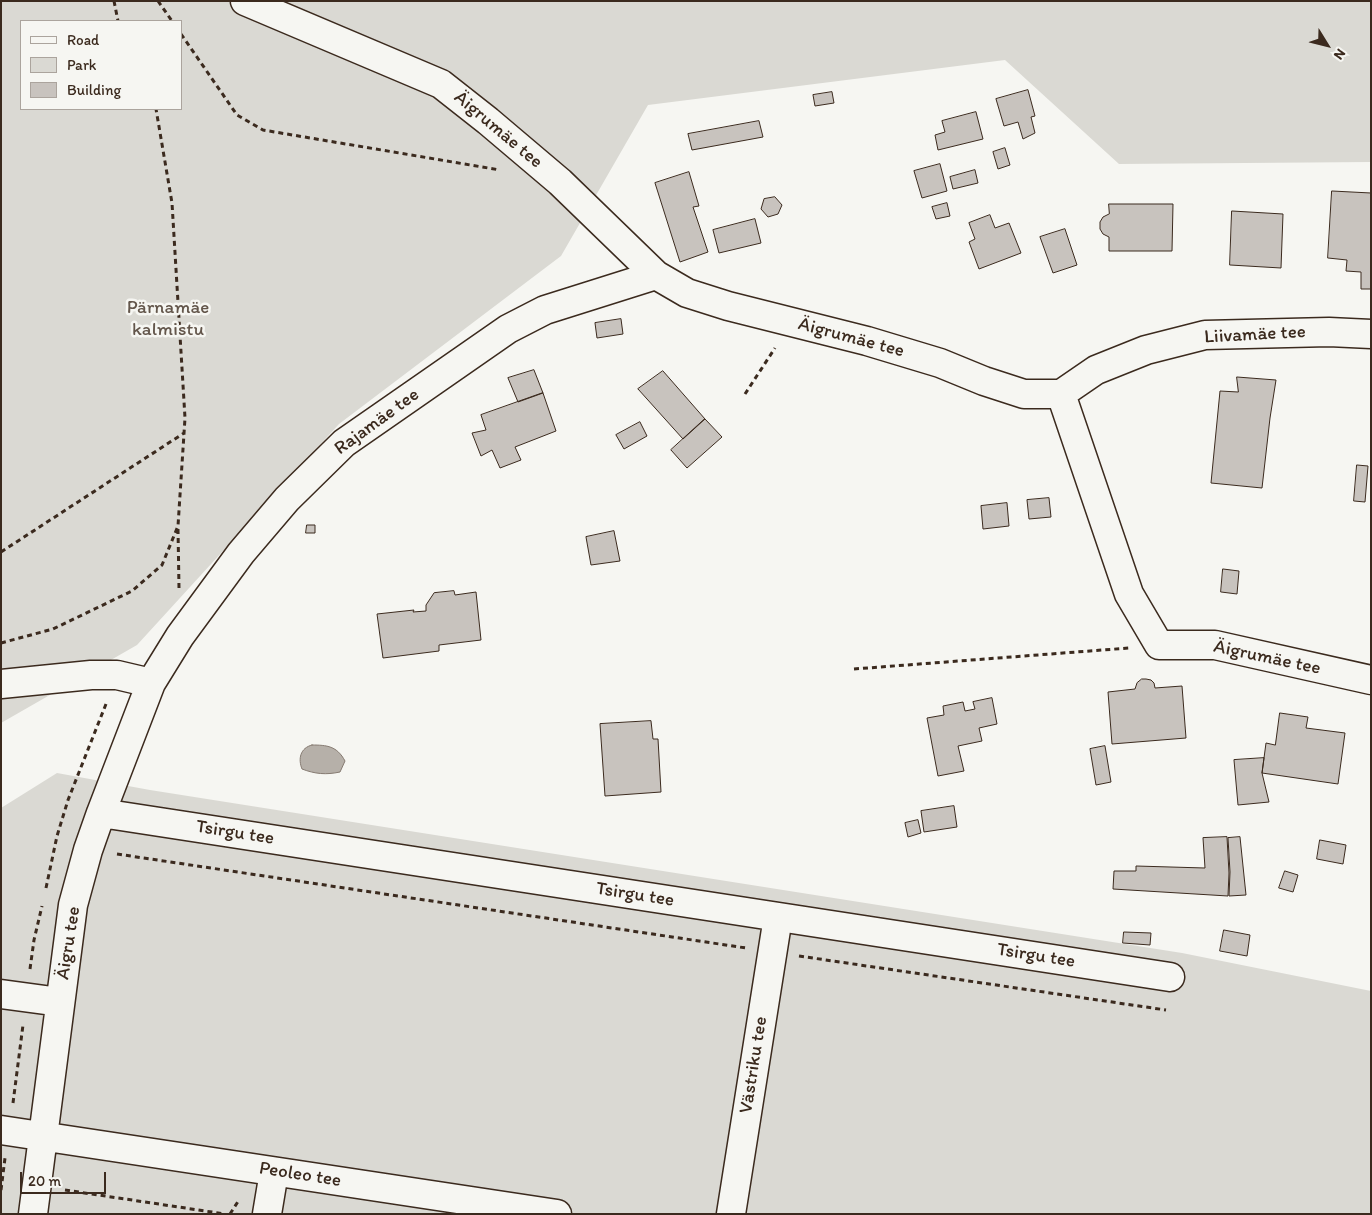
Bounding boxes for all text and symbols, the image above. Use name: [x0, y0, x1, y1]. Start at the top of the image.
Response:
legend: [20, 20, 182, 110]
north arrow: [1302, 20, 1352, 70]
text: Road: [67, 31, 99, 49]
text: N: [1330, 45, 1349, 63]
text: Park: [67, 56, 97, 74]
text: Building: [67, 81, 121, 99]
street label: Äigrumäe tee: [449, 86, 547, 174]
park label: Pärnamäe kalmistu: [127, 297, 209, 341]
street label: Äigrumäe tee: [795, 313, 907, 363]
street label: Liivamäe tee: [1204, 321, 1306, 349]
street label: Rajamäe tee: [330, 384, 424, 460]
street label: Äigrumäe tee: [1211, 636, 1323, 680]
street label: Tsirgu tee: [194, 816, 276, 850]
street label: Tsirgu tee: [594, 878, 676, 912]
street label: Äigru tee: [52, 905, 86, 981]
street label: Tsirgu tee: [995, 939, 1077, 973]
street label: Västriku tee: [735, 1015, 773, 1115]
street label: Peoleo tee: [257, 1157, 343, 1193]
scale bar: [22, 1162, 109, 1194]
text: 20 m: [28, 1172, 61, 1190]

